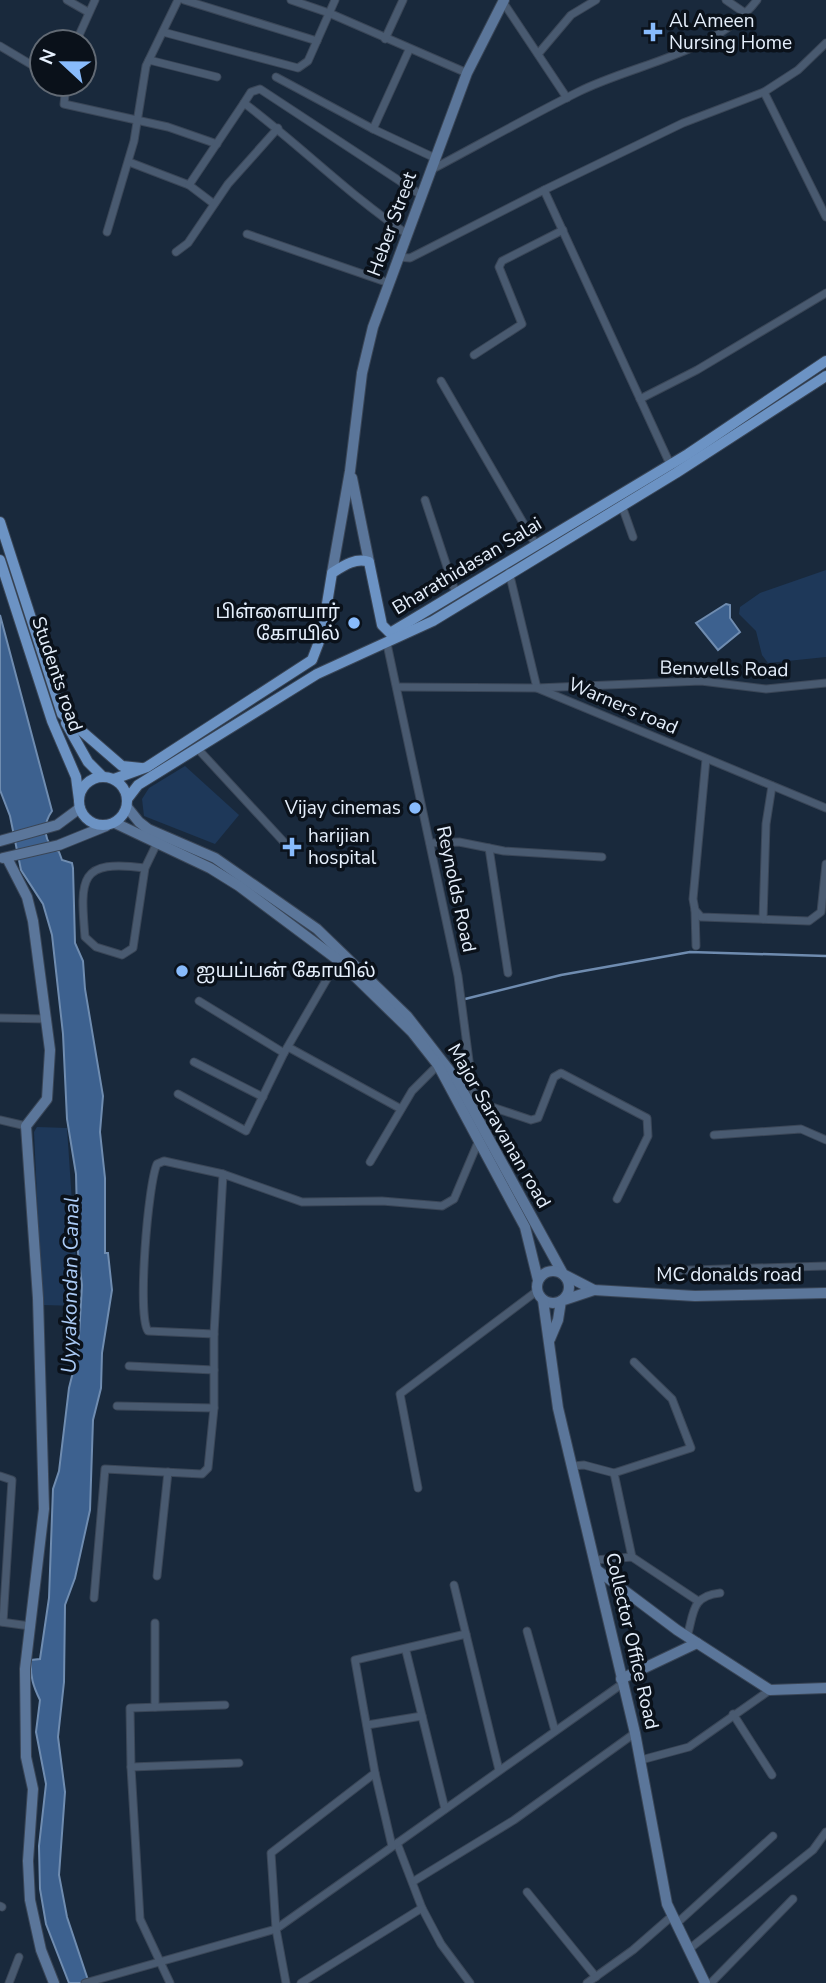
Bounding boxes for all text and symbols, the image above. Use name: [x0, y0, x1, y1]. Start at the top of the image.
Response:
place label: Al Ameen Nursing Home: [669, 8, 792, 56]
marker: Al Ameen Nursing Home: [643, 22, 663, 42]
north arrow: [28, 28, 98, 98]
text: N: [33, 46, 63, 68]
street label: Heber Street: [361, 168, 423, 280]
street label: Bharathidasan Salai: [387, 511, 547, 621]
place label: பிள்ளையார் கோயில்: [216, 599, 340, 647]
street label: Students road: [25, 613, 89, 735]
marker: பிள்ளையார் கோயில்: [346, 615, 362, 631]
street label: Benwells Road: [659, 655, 789, 683]
street label: Warners road: [564, 671, 682, 741]
place label: Vijay cinemas: [284, 795, 401, 821]
marker: Vijay cinemas: [407, 800, 423, 816]
place label: harijian hospital: [308, 823, 377, 871]
street label: Reynolds Road: [430, 823, 482, 955]
marker: harijian hospital: [282, 837, 302, 857]
place label: ஐயப்பன் கோயில்: [196, 958, 376, 984]
marker: ஐயப்பன் கோயில்: [174, 963, 190, 979]
street label: Major Saravanan road: [441, 1039, 557, 1213]
water label: Uyyakondan Canal: [54, 1196, 86, 1374]
street label: MC donalds road: [656, 1262, 802, 1288]
street label: Collector Office Road: [599, 1550, 665, 1732]

